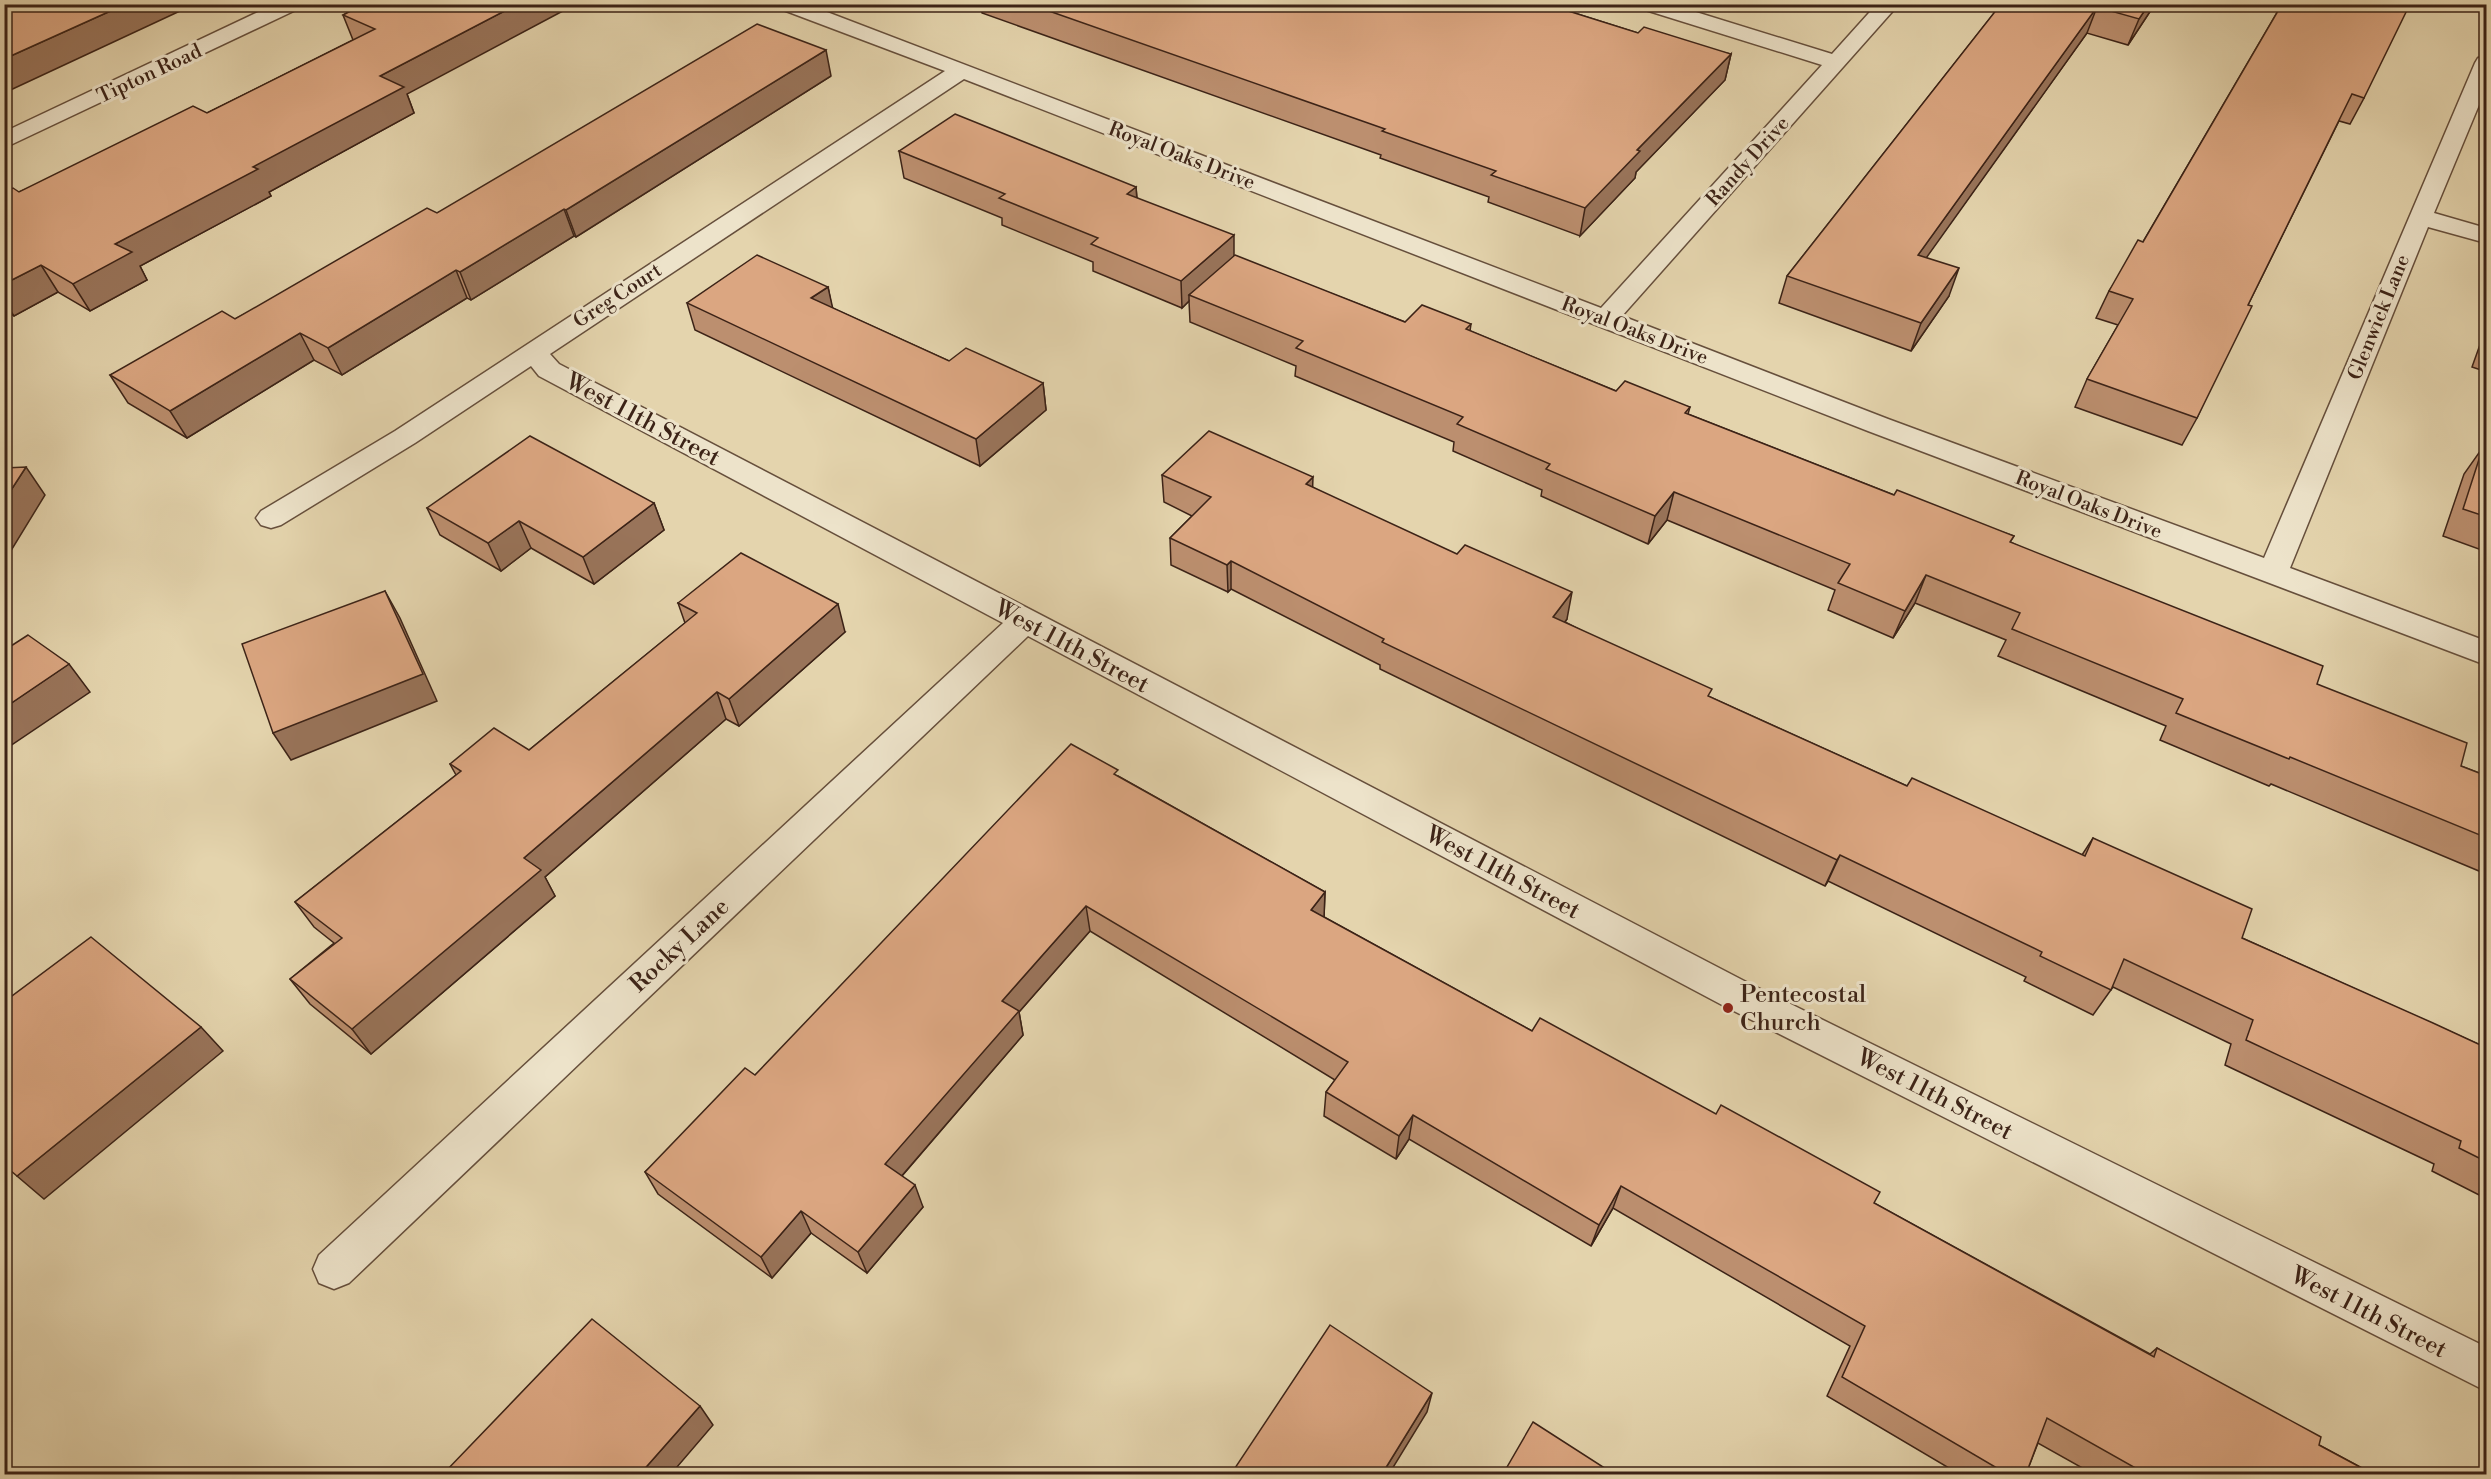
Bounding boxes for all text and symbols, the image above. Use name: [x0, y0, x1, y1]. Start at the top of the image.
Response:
street label: Tipton Road: [93, 39, 207, 109]
street label: Randy Drive: [1701, 112, 1795, 212]
street label: Royal Oaks Drive: [1105, 117, 1258, 196]
street label: Glenwick Lane: [2343, 251, 2416, 384]
street label: Greg Court: [569, 258, 667, 334]
street label: Royal Oaks Drive: [1558, 292, 1711, 371]
street label: West 11th Street: [559, 366, 726, 474]
street label: Royal Oaks Drive: [2012, 466, 2165, 545]
street label: West 11th Street: [988, 593, 1155, 701]
street label: West 11th Street: [1419, 819, 1586, 927]
street label: Rocky Lane: [624, 892, 736, 999]
place label: Pentecostal Church: [1740, 980, 1866, 1038]
marker: Pentecostal Church: [1721, 1001, 1735, 1015]
street label: West 11th Street: [1851, 1042, 2018, 1147]
street label: West 11th Street: [2285, 1260, 2452, 1365]

